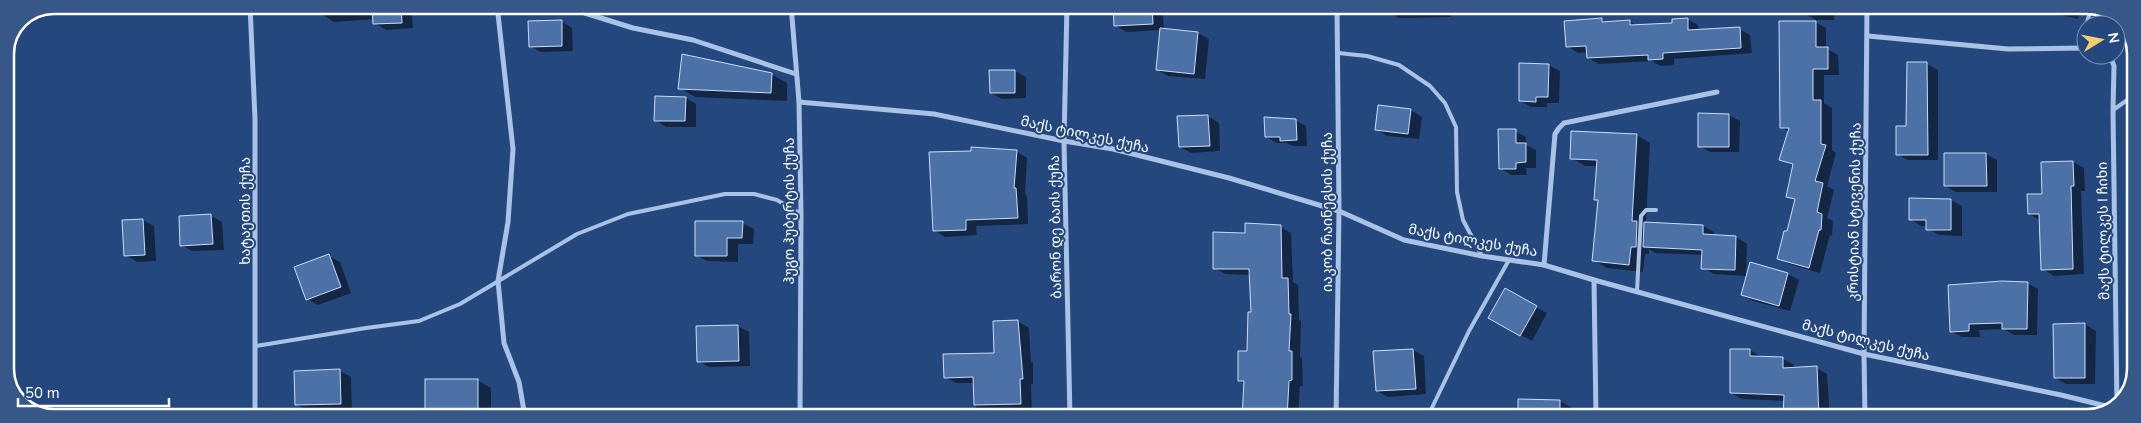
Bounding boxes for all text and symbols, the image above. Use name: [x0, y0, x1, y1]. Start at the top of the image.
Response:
north arrow: [2076, 15, 2126, 65]
text: N: [2103, 31, 2124, 45]
street label: მაქს ტილკეს ქუჩა: [1019, 112, 1151, 157]
street label: კრისტიან სტივენის ქუჩა: [1843, 122, 1866, 302]
street label: იაკობ რაინეგსის ქუჩა: [1318, 132, 1337, 292]
street label: ჰუგო ჰუბერტის ქუჩა: [780, 137, 799, 285]
street label: ბარონ დე ბაის ქუჩა: [1045, 155, 1066, 299]
street label: ხატაეთის ქუჩა: [236, 157, 255, 265]
street label: მაქს ტილკეს I ჩიხი: [2093, 162, 2114, 300]
street label: მაქს ტილკეს ქუჩა: [1407, 220, 1539, 261]
street label: მაქს ტილკეს ქუჩა: [1800, 315, 1932, 366]
scale bar: [18, 376, 169, 408]
text: 50 m: [25, 383, 60, 403]

